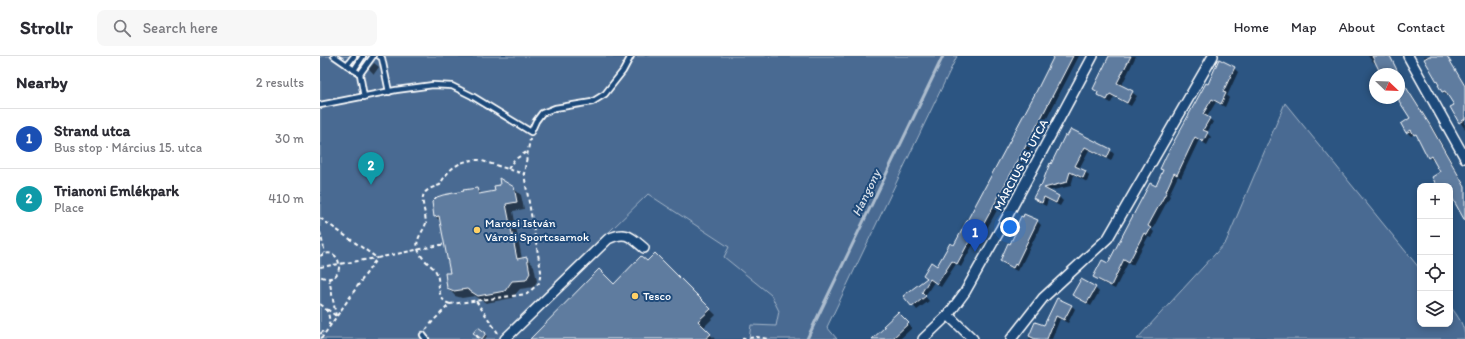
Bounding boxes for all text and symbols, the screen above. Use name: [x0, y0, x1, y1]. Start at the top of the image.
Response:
search box: [97, 10, 377, 46]
text: Strollr: [20, 16, 73, 39]
icon: search: [111, 17, 133, 39]
text: Search here: [143, 19, 218, 37]
text: Home: [1234, 19, 1269, 36]
text: Map: [1291, 19, 1317, 36]
text: About: [1339, 19, 1375, 36]
text: Contact: [1397, 19, 1445, 36]
north arrow: [1369, 68, 1405, 104]
text: Nearby: [16, 72, 68, 92]
text: 2 results: [256, 75, 304, 90]
street label: MÁRCIUS 15. UTCA: [991, 117, 1051, 213]
text: Strand utca: [54, 122, 130, 140]
text: 1: [26, 131, 32, 146]
text: 30 m: [275, 131, 304, 146]
text: Bus stop · Március 15. utca: [54, 140, 202, 155]
pin: 2: [358, 152, 384, 185]
water label: Hangony: [848, 166, 884, 219]
text: Trianoni Emlékpark: [54, 182, 179, 200]
map controls: [1417, 183, 1453, 327]
button: +: [1417, 183, 1453, 219]
text: 2: [26, 191, 32, 206]
text: 410 m: [268, 191, 304, 206]
text: Place: [54, 200, 84, 215]
place label: Marosi István Városi Sportcsarnok: [485, 216, 590, 244]
your location: [1000, 217, 1020, 237]
pin: 1: [962, 219, 988, 252]
button: −: [1417, 219, 1453, 255]
marker: Marosi István Városi Sportcsarnok: [472, 225, 482, 235]
button: locate: [1417, 255, 1453, 291]
place label: Tesco: [643, 289, 671, 303]
marker: Tesco: [630, 291, 640, 301]
button: layers: [1417, 291, 1453, 327]

